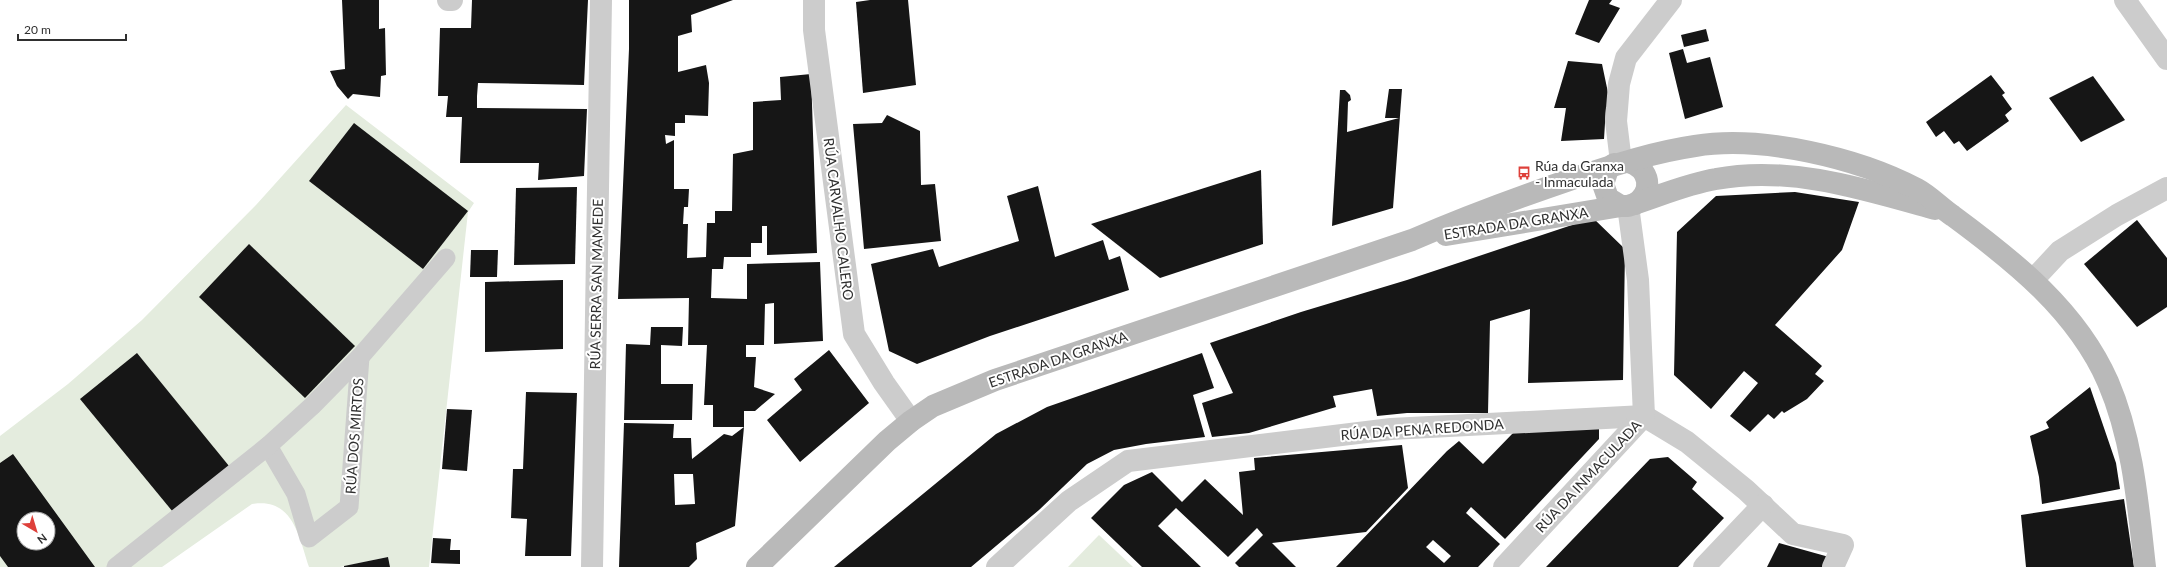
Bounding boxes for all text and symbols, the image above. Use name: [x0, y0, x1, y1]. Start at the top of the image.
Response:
scale bar: [18, 16, 126, 42]
text: 20 m: [24, 22, 51, 37]
street label: RÚA CARVALHO CALERO: [821, 137, 857, 301]
place label: Rúa da Granxa - Inmaculada: [1535, 157, 1624, 190]
bus stop icon: Rúa da Granxa - Inmaculada: [1516, 165, 1532, 181]
street label: RÚA SERRA SAN MAMEDE: [586, 199, 606, 369]
street label: ESTRADA DA GRANXA: [1443, 203, 1590, 243]
street label: ESTRADA DA GRANXA: [986, 327, 1130, 391]
street label: RÚA DOS MIRTOS: [341, 377, 367, 495]
street label: RÚA DA PENA REDONDA: [1340, 415, 1505, 443]
street label: RÚA DA INMACULADA: [1532, 416, 1645, 536]
north arrow: [16, 511, 56, 551]
text: N: [35, 532, 50, 547]

